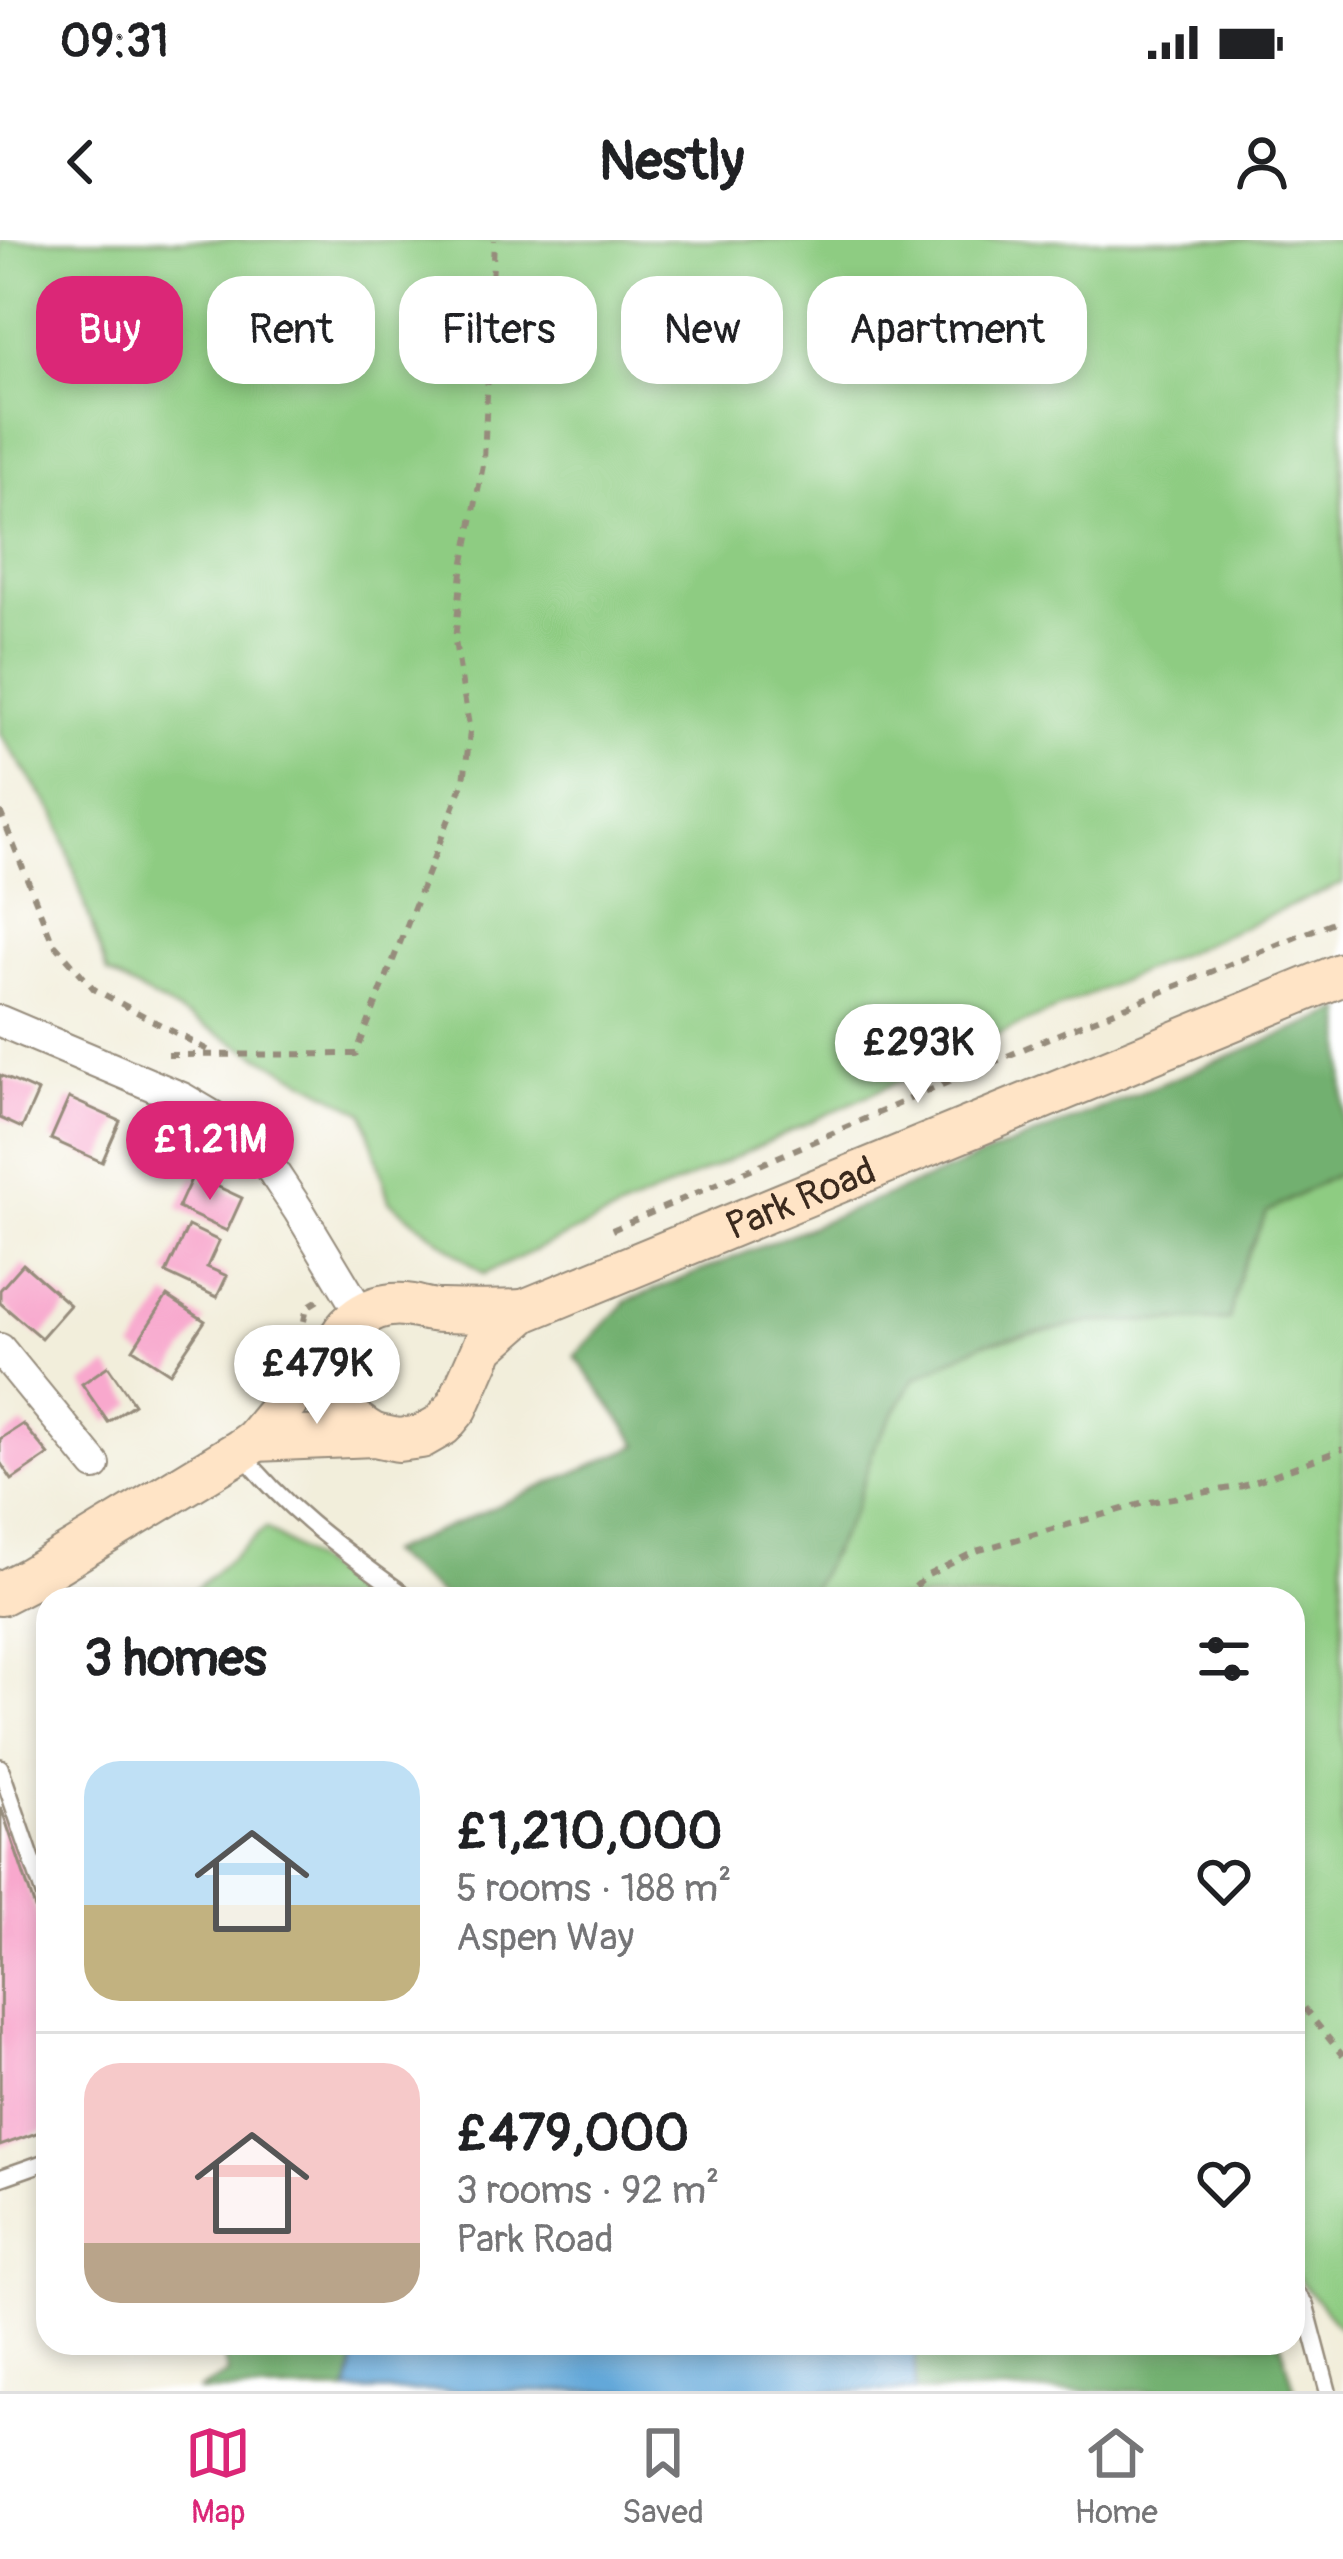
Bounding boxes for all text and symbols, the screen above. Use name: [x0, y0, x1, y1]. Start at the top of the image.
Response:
text: 09:31: [60, 14, 169, 70]
text: Nestly: [599, 128, 744, 196]
icon: back: [48, 129, 114, 195]
icon: person: [1229, 129, 1295, 195]
chip: Buy: [36, 276, 183, 384]
chip: Rent: [207, 276, 375, 384]
chip: Filters: [399, 276, 597, 384]
chip: New: [621, 276, 783, 384]
chip: Apartment: [807, 276, 1087, 384]
pin: £293K: [834, 1004, 1002, 1106]
text: £293K: [862, 1018, 974, 1067]
pin: £1.21M: [112, 1101, 308, 1203]
text: £1.21M: [153, 1115, 267, 1164]
street label: Park Road: [719, 1146, 883, 1251]
pin: £479K: [233, 1325, 401, 1427]
text: £479K: [261, 1339, 373, 1388]
icon: filters: [1191, 1626, 1257, 1692]
text: 3 homes: [84, 1627, 267, 1691]
text: £1,210,000: [456, 1800, 722, 1864]
icon: home: [180, 1809, 324, 1953]
icon: heart: [1191, 1848, 1257, 1914]
text: 5 rooms · 188 m²: [456, 1864, 732, 1913]
text: Aspen Way: [456, 1913, 634, 1962]
text: £479,000: [456, 2102, 689, 2166]
icon: home: [180, 2111, 324, 2255]
icon: heart: [1191, 2150, 1257, 2216]
text: 3 rooms · 92 m²: [456, 2166, 719, 2215]
text: Park Road: [456, 2215, 614, 2264]
tab: Map: [185, 2420, 251, 2533]
tab: Saved: [622, 2420, 704, 2533]
tab: Home: [1074, 2420, 1158, 2533]

